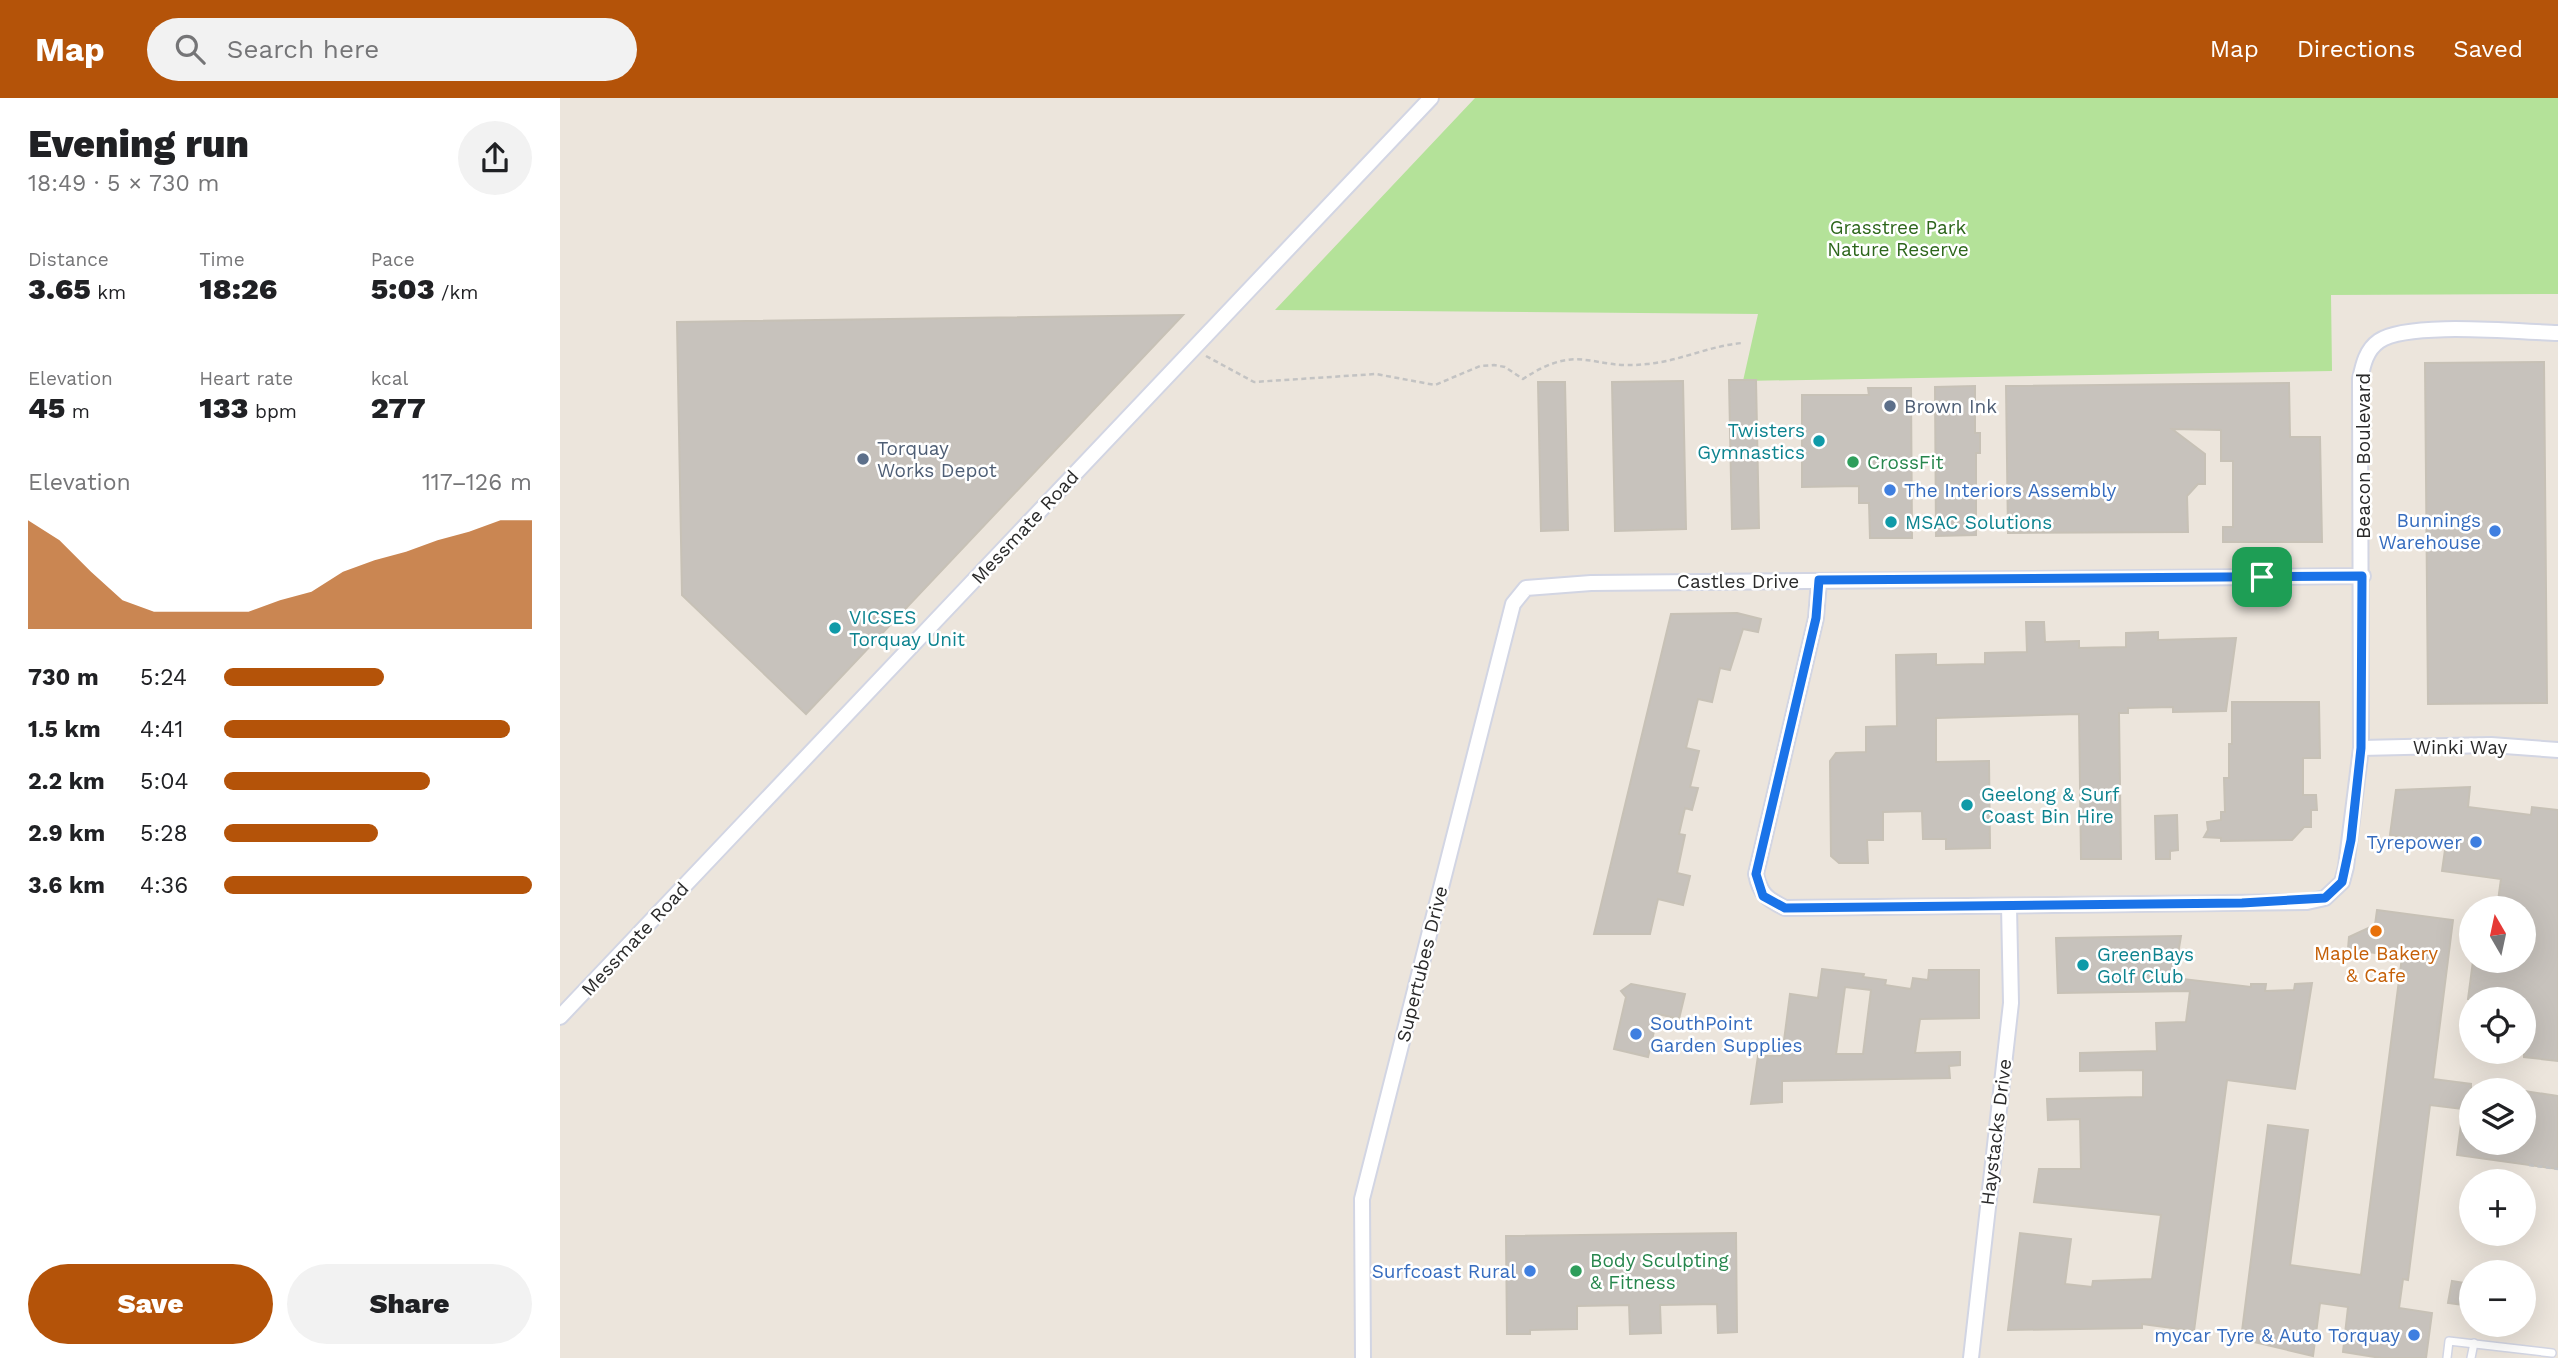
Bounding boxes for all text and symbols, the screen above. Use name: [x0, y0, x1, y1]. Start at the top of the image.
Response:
search box: [147, 18, 637, 81]
text: Map: [35, 30, 105, 69]
icon: search: [171, 30, 209, 68]
text: Search here: [227, 34, 379, 64]
text: Map: [2210, 35, 2259, 63]
text: Directions: [2297, 35, 2415, 63]
text: Saved: [2453, 35, 2523, 63]
button: share: [458, 121, 532, 195]
text: Evening run: [28, 122, 249, 166]
text: 18:49 · 5 × 730 m: [28, 170, 220, 197]
park label: Grasstree Park Nature Reserve: [1827, 216, 1969, 261]
text: Distance: [28, 248, 109, 271]
text: Time: [199, 248, 245, 271]
text: Pace: [371, 248, 415, 271]
text: 3.65: [28, 271, 91, 306]
text: 18:26: [199, 271, 277, 306]
text: 5:03: [371, 271, 435, 306]
text: km: [91, 281, 126, 304]
text: /km: [435, 281, 478, 304]
text: Elevation: [28, 367, 113, 390]
text: Heart rate: [199, 367, 293, 390]
text: kcal: [371, 367, 408, 390]
street label: Beacon Boulevard: [2352, 373, 2375, 539]
text: 45: [28, 390, 65, 425]
text: 133: [199, 390, 249, 425]
text: 277: [371, 390, 426, 425]
place label: Brown Ink: [1904, 395, 1997, 418]
marker: Brown Ink: [1882, 398, 1898, 414]
text: m: [65, 400, 90, 423]
text: bpm: [249, 400, 297, 423]
place label: Twisters Gymnastics: [1697, 419, 1805, 464]
marker: Twisters Gymnastics: [1811, 433, 1827, 449]
place label: Torquay Works Depot: [877, 437, 997, 482]
marker: Torquay Works Depot: [855, 451, 871, 467]
place label: CrossFit: [1867, 451, 1943, 474]
marker: CrossFit: [1845, 454, 1861, 470]
street label: Messmate Road: [966, 465, 1084, 589]
text: Elevation: [28, 469, 131, 496]
text: 117–126 m: [422, 469, 532, 496]
place label: The Interiors Assembly: [1904, 479, 2116, 502]
marker: The Interiors Assembly: [1882, 482, 1898, 498]
place label: Bunnings Warehouse: [2378, 509, 2481, 554]
place label: MSAC Solutions: [1905, 511, 2052, 534]
marker: MSAC Solutions: [1883, 514, 1899, 530]
marker: Bunnings Warehouse: [2487, 523, 2503, 539]
pin: [2232, 547, 2292, 607]
icon: arrive: [2243, 558, 2281, 596]
street label: Castles Drive: [1677, 570, 1799, 593]
place label: VICSES Torquay Unit: [849, 606, 965, 651]
marker: VICSES Torquay Unit: [827, 620, 843, 636]
text: 730 m: [28, 664, 99, 691]
text: 5:24: [140, 664, 187, 691]
text: 1.5 km: [28, 716, 101, 743]
text: 4:41: [140, 716, 184, 743]
street label: Winki Way: [2413, 736, 2507, 759]
text: 2.2 km: [28, 768, 105, 795]
text: 5:04: [140, 768, 189, 795]
place label: Geelong & Surf Coast Bin Hire: [1981, 783, 2120, 828]
marker: Geelong & Surf Coast Bin Hire: [1959, 797, 1975, 813]
text: 2.9 km: [28, 820, 105, 847]
text: 5:28: [140, 820, 188, 847]
place label: Tyrepower: [2367, 831, 2462, 854]
marker: Tyrepower: [2468, 834, 2484, 850]
text: 3.6 km: [28, 872, 105, 899]
text: 4:36: [140, 872, 188, 899]
street label: Messmate Road: [576, 877, 694, 1001]
street label: Supertubes Drive: [1391, 884, 1453, 1044]
north arrow: [2459, 896, 2536, 973]
map controls: [2459, 896, 2536, 1337]
marker: Maple Bakery & Cafe: [2368, 923, 2384, 939]
place label: Maple Bakery & Cafe: [2314, 942, 2438, 987]
place label: GreenBays Golf Club: [2097, 943, 2194, 988]
marker: GreenBays Golf Club: [2075, 957, 2091, 973]
button: locate: [2459, 987, 2536, 1064]
place label: SouthPoint Garden Supplies: [1650, 1012, 1803, 1057]
marker: SouthPoint Garden Supplies: [1628, 1026, 1644, 1042]
street label: Haystacks Drive: [1976, 1058, 2016, 1206]
button: layers: [2459, 1078, 2536, 1155]
button: +: [2459, 1169, 2536, 1246]
place label: Body Sculpting & Fitness: [1590, 1249, 1729, 1294]
place label: Surfcoast Rural: [1372, 1260, 1516, 1283]
button: −: [2459, 1260, 2536, 1337]
marker: Surfcoast Rural: [1522, 1263, 1538, 1279]
marker: Body Sculpting & Fitness: [1568, 1263, 1584, 1279]
button: Save: [28, 1264, 273, 1344]
button: Share: [287, 1264, 532, 1344]
place label: mycar Tyre & Auto Torquay: [2154, 1324, 2400, 1347]
marker: mycar Tyre & Auto Torquay: [2406, 1327, 2422, 1343]

